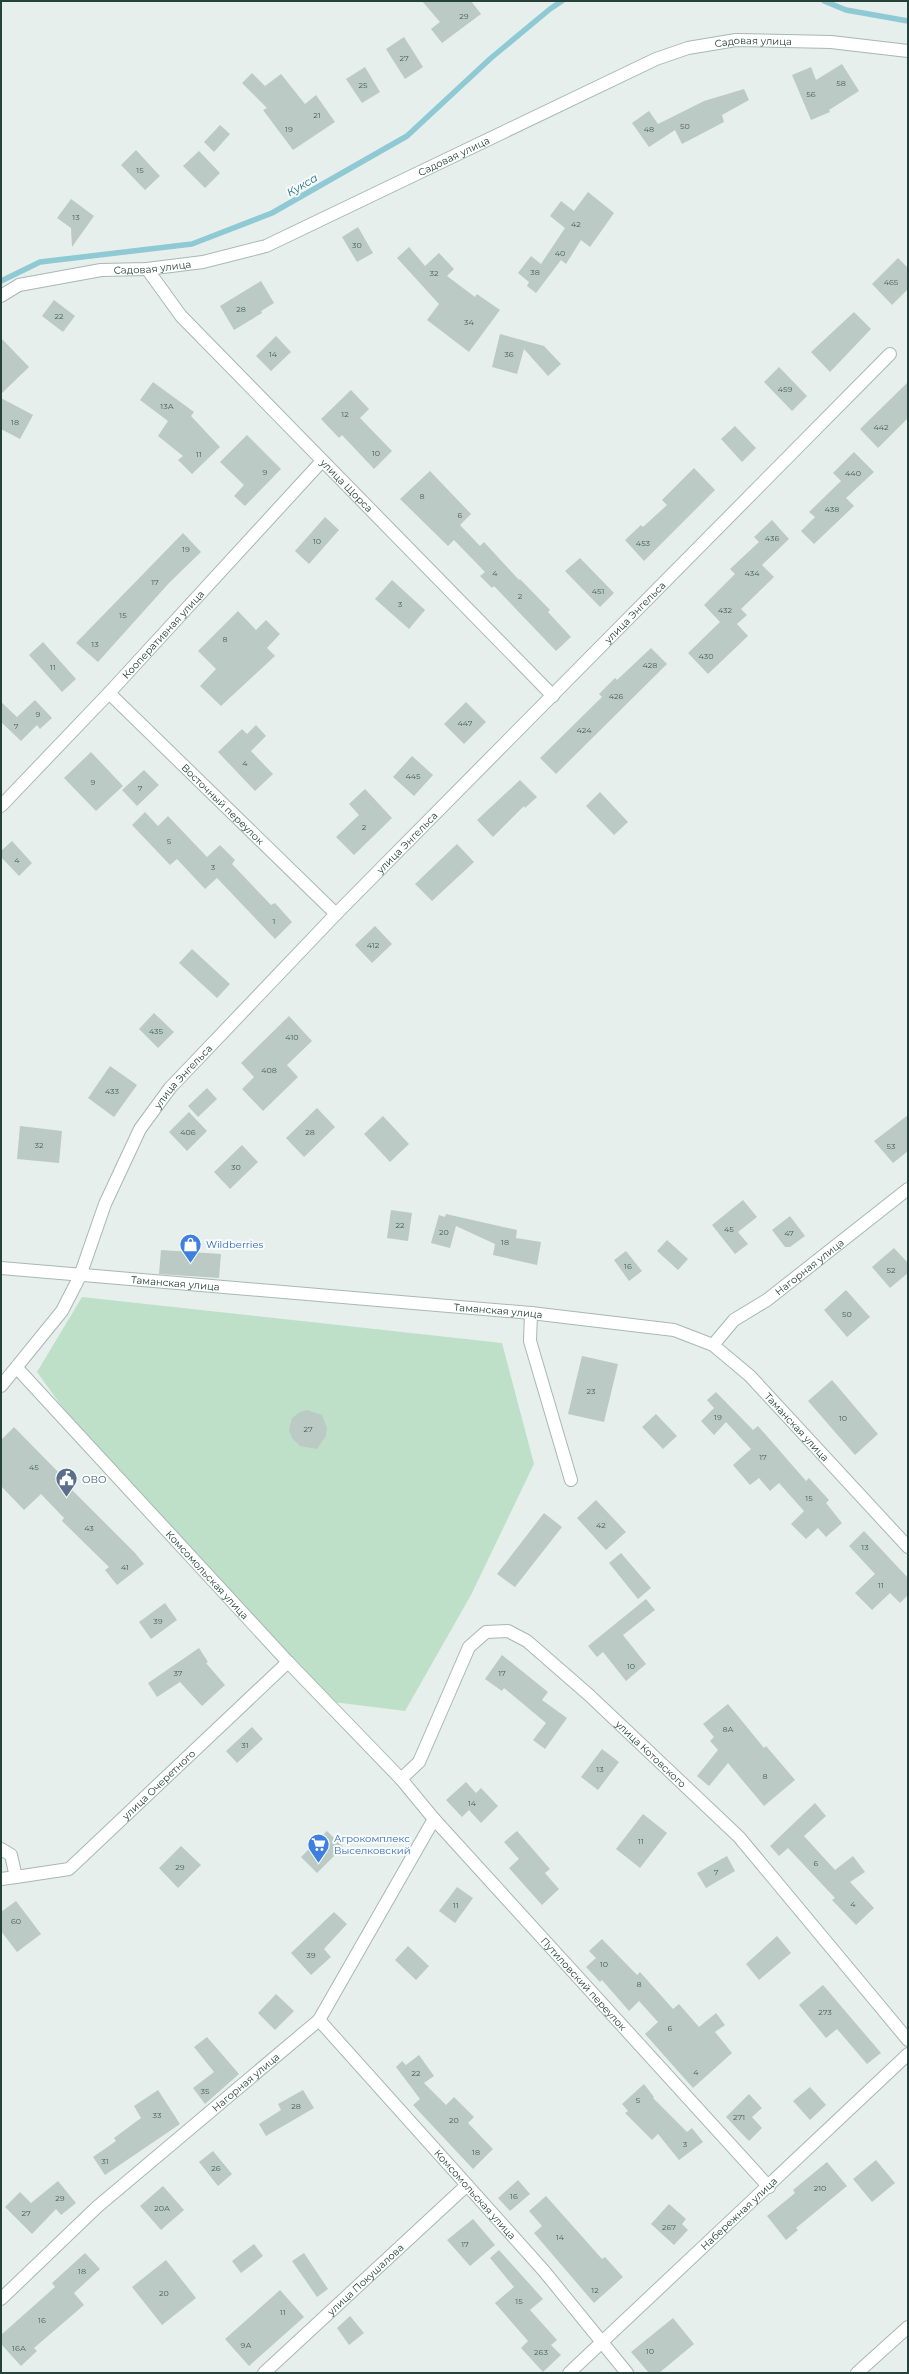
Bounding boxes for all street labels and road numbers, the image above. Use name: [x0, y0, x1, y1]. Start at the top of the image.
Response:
street label: Садовая улица: [713, 33, 792, 50]
street label: Садовая улица: [416, 133, 491, 179]
street label: Садовая улица: [114, 257, 192, 276]
street label: улица Щорса: [317, 455, 376, 515]
street label: улица Энгельса: [601, 578, 668, 646]
street label: Кооперативная улица: [119, 587, 207, 681]
street label: Восточный переулок: [179, 761, 267, 847]
street label: улица Энгельса: [373, 809, 440, 877]
street label: улица Энгельса: [150, 1042, 215, 1112]
street label: Нагорная улица: [772, 1236, 846, 1298]
street label: Таманская улица: [130, 1273, 220, 1293]
street label: Таманская улица: [453, 1300, 543, 1321]
street label: Таманская улица: [762, 1390, 832, 1464]
street label: Комсомольская улица: [163, 1527, 252, 1622]
street label: улица Котовского: [612, 1717, 689, 1790]
street label: улица Очеретного: [118, 1747, 198, 1823]
street label: Путиловский переулок: [538, 1934, 630, 2033]
street label: Нагорная улица: [209, 2050, 282, 2114]
street label: Комсомольская улица: [432, 2147, 519, 2242]
street label: Набережная улица: [698, 2174, 780, 2253]
street label: улица Покушалова: [324, 2241, 406, 2318]

